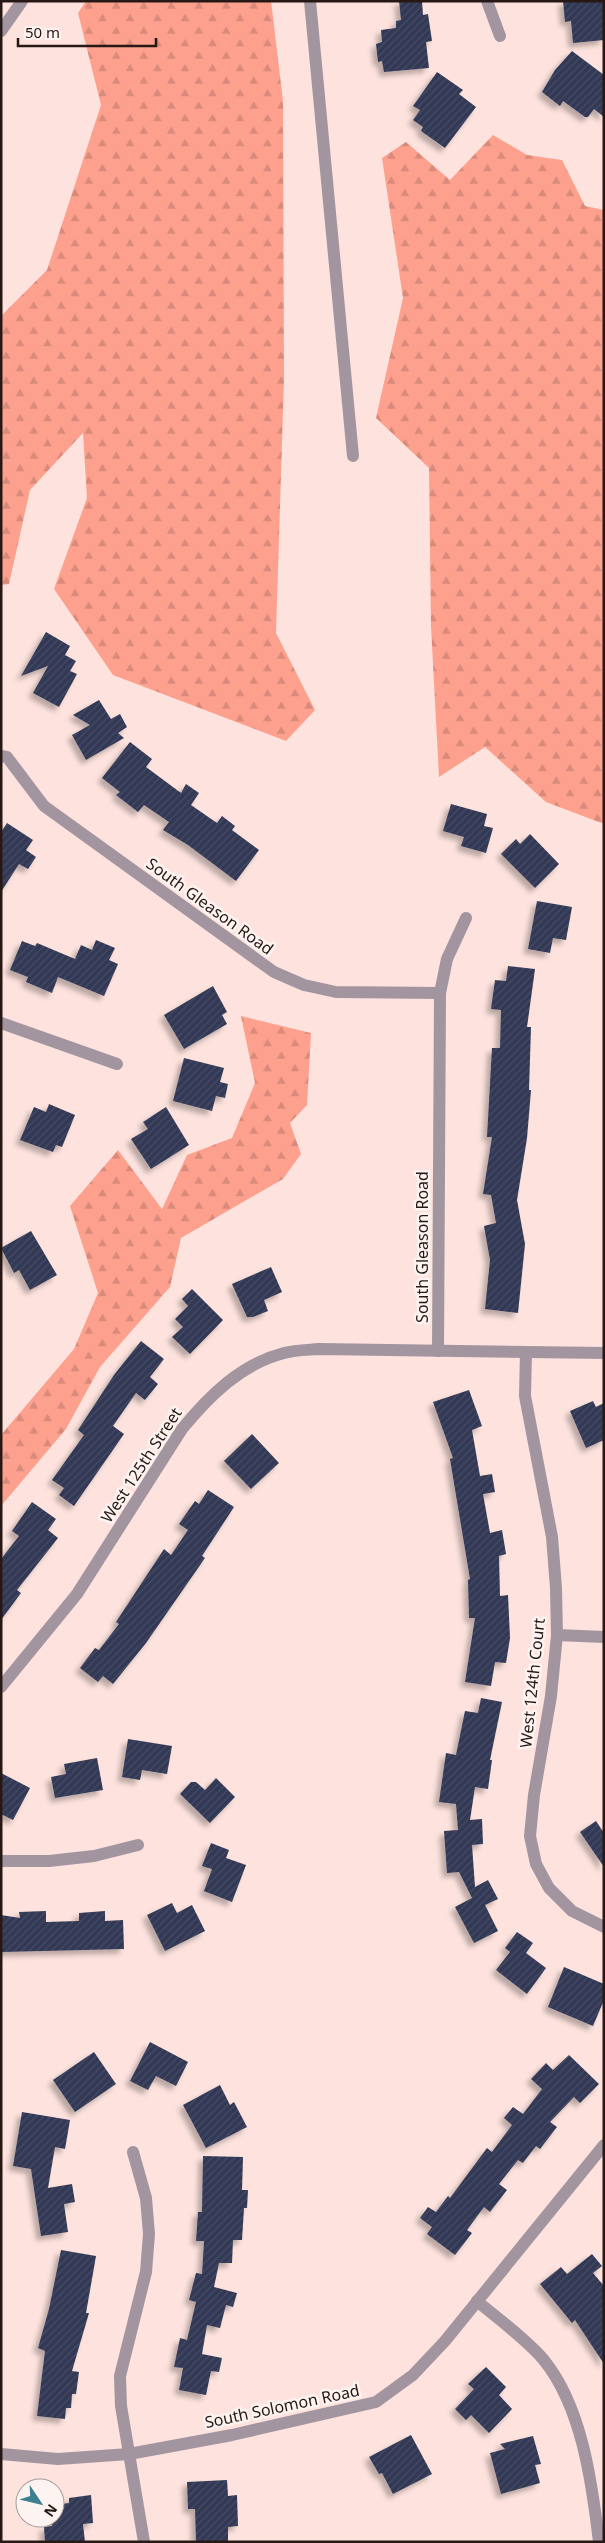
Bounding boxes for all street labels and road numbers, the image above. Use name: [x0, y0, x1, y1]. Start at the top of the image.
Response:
street label: South Gleason Road: [142, 852, 278, 960]
street label: South Gleason Road: [411, 1171, 433, 1323]
street label: West 125th Street: [96, 1403, 187, 1527]
street label: West 124th Court: [514, 1617, 550, 1749]
street label: South Solomon Road: [203, 2379, 361, 2433]

